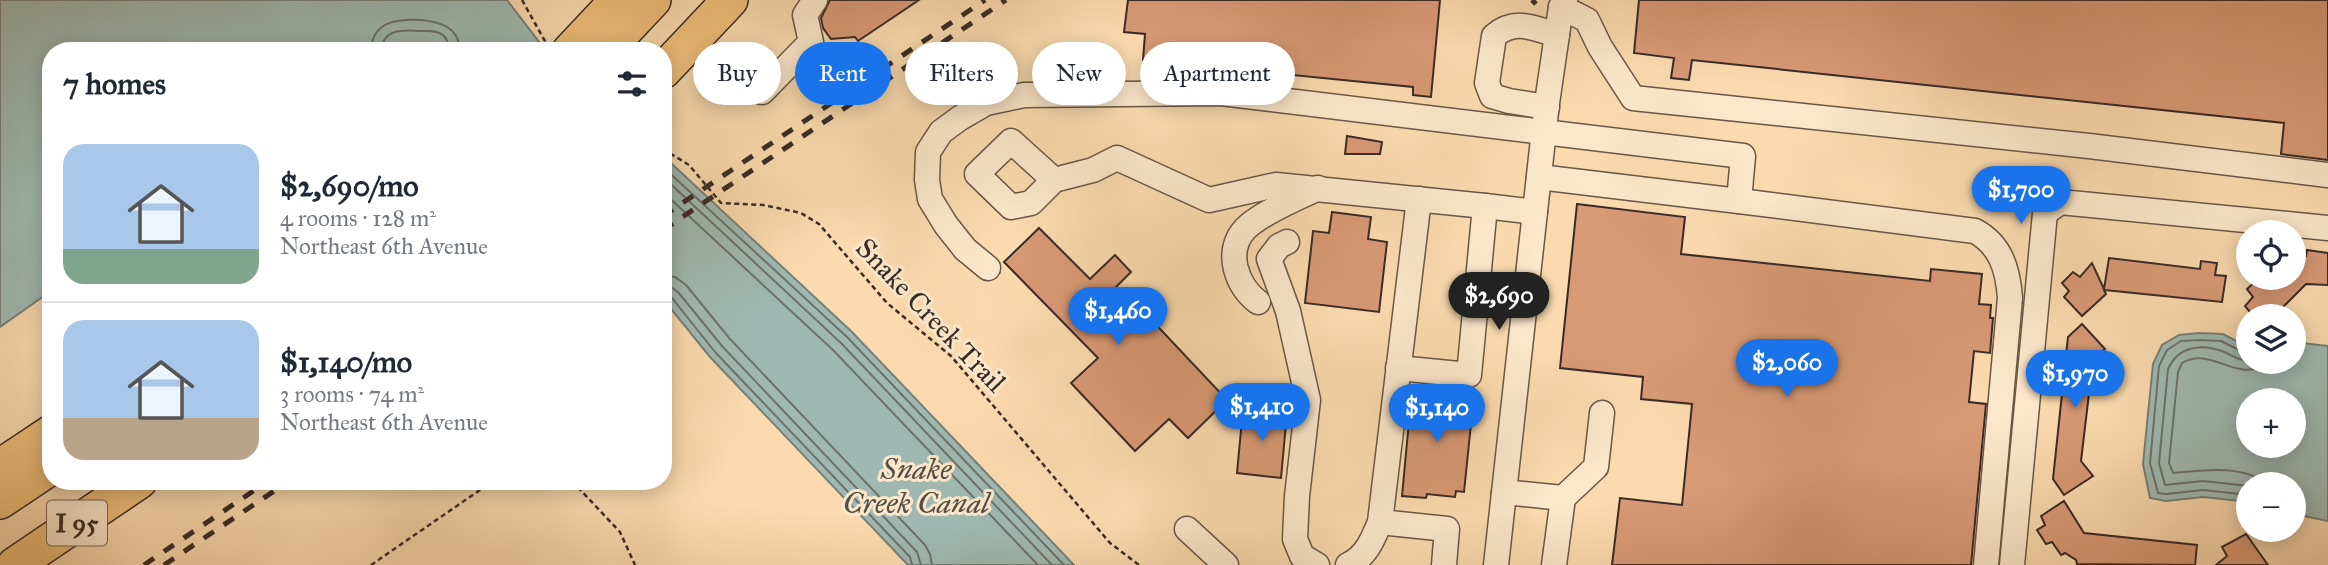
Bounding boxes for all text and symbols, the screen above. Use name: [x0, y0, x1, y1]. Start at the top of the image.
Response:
chip: Buy: [693, 42, 781, 105]
chip: Rent: [795, 42, 891, 105]
chip: Filters: [905, 42, 1018, 105]
chip: New: [1032, 42, 1126, 105]
chip: Apartment: [1140, 42, 1295, 105]
icon: filters: [613, 65, 651, 103]
text: 7 homes: [63, 66, 166, 102]
pin: $1,700: [1964, 166, 2078, 226]
text: $2,690/mo: [280, 168, 419, 204]
icon: home: [119, 172, 203, 256]
text: $1,700: [1988, 175, 2054, 203]
text: 4 rooms · 128 m²: [280, 204, 436, 232]
map controls: [2236, 220, 2306, 542]
button: locate: [2236, 220, 2306, 290]
street label: Snake Creek Trail: [848, 230, 1014, 400]
text: Northeast 6th Avenue: [280, 232, 488, 260]
pin: $2,690: [1442, 272, 1556, 332]
text: $2,690: [1464, 281, 1534, 309]
pin: $1,460: [1061, 288, 1175, 347]
text: $1,460: [1084, 296, 1152, 324]
button: layers: [2236, 304, 2306, 374]
pin: $2,060: [1730, 340, 1844, 399]
text: $1,140/mo: [280, 344, 412, 380]
icon: home: [119, 348, 203, 432]
text: $2,060: [1752, 348, 1822, 376]
pin: $1,970: [2018, 350, 2132, 410]
text: $1,970: [2042, 359, 2108, 387]
text: 3 rooms · 74 m²: [280, 380, 424, 408]
pin: $1,410: [1205, 384, 1319, 443]
pin: $1,140: [1380, 384, 1494, 444]
button: +: [2236, 388, 2306, 458]
text: $1,410: [1230, 392, 1294, 420]
text: $1,140: [1405, 393, 1469, 421]
text: Northeast 6th Avenue: [280, 408, 488, 436]
water label: Snake Creek Canal: [843, 451, 992, 521]
button: −: [2236, 472, 2306, 542]
road number: I 95: [47, 500, 107, 545]

